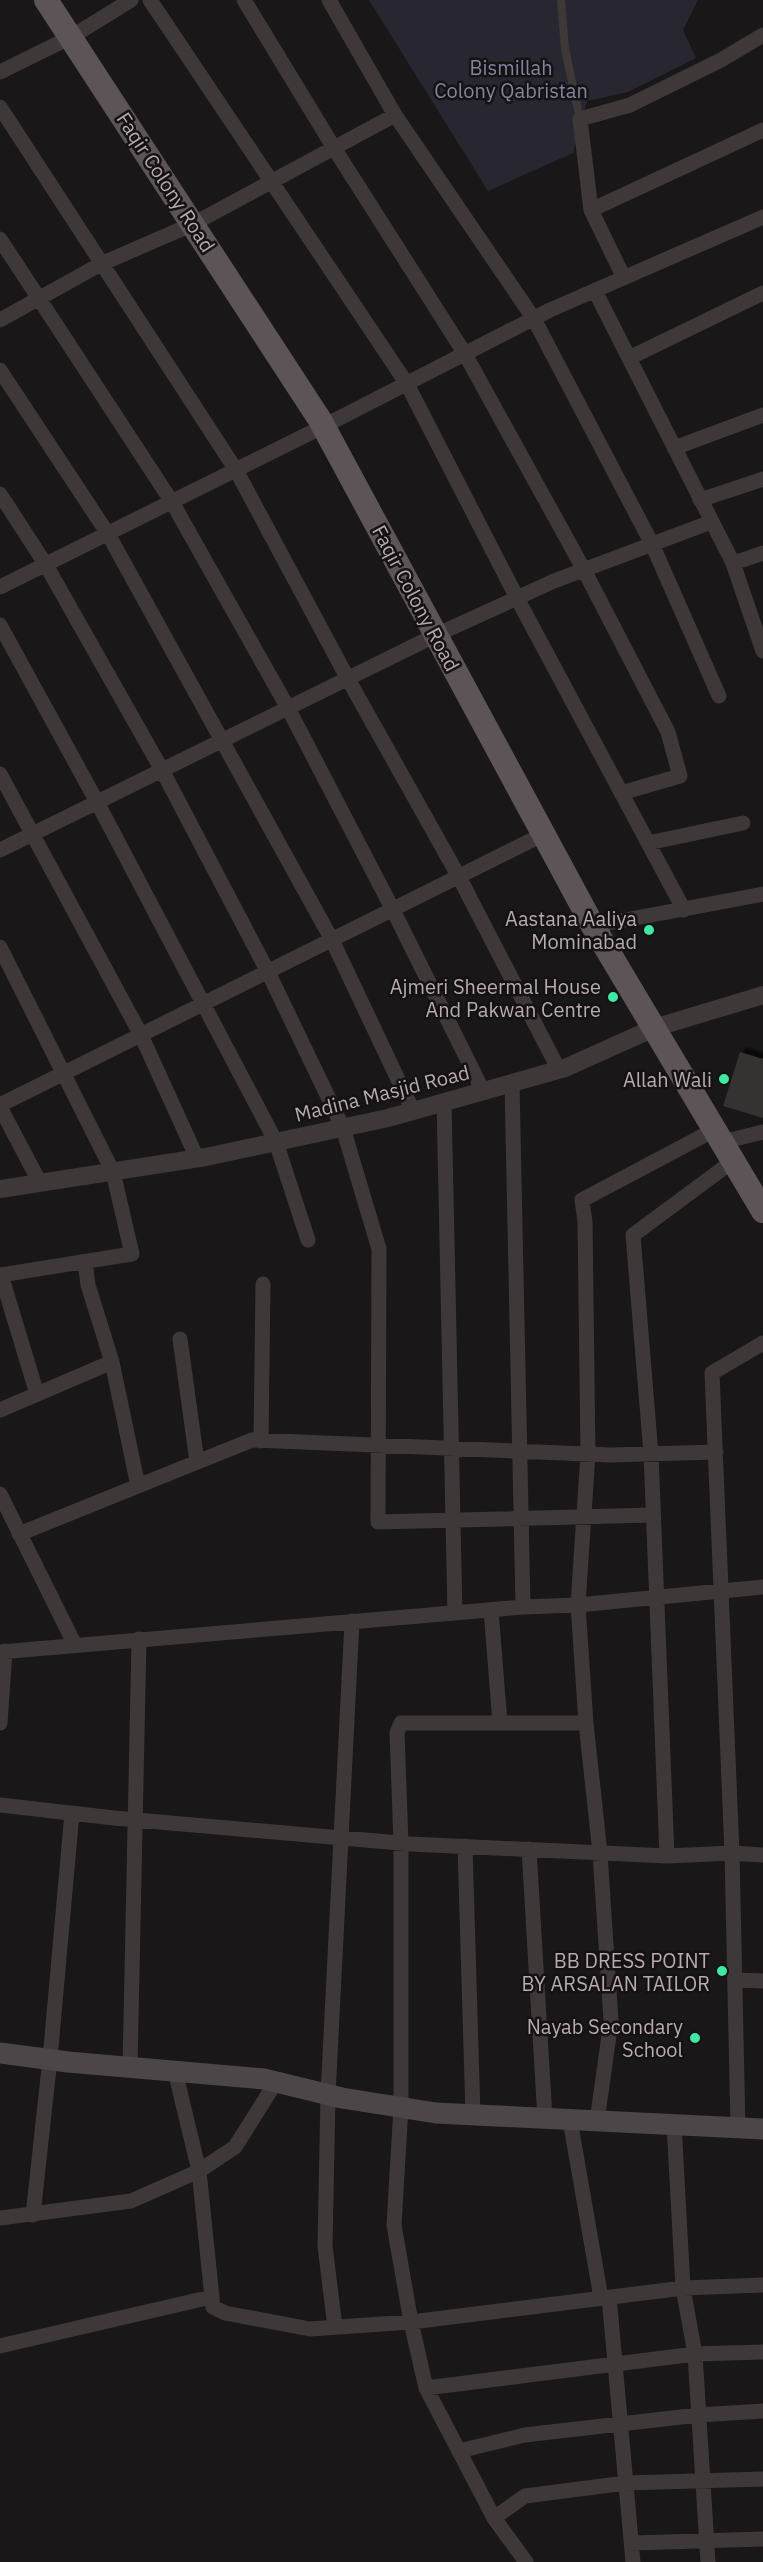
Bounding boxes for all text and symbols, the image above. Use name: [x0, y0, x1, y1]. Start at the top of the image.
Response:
park label: Bismillah Colony Qabristan: [434, 54, 588, 104]
street label: Faqir Colony Road: [111, 107, 221, 257]
street label: Faqir Colony Road: [366, 520, 466, 676]
place label: Aastana Aaliya Mominabad: [505, 905, 637, 955]
marker: Aastana Aaliya Mominabad: [642, 923, 656, 937]
place label: Ajmeri Sheermal House And Pakwan Centre: [390, 973, 601, 1023]
marker: Ajmeri Sheermal House And Pakwan Centre: [606, 990, 620, 1004]
street label: Madina Masjid Road: [292, 1058, 472, 1128]
place label: Allah Wali: [623, 1066, 712, 1093]
marker: Allah Wali: [717, 1072, 731, 1086]
place label: BB DRESS POINT BY ARSALAN TAILOR: [521, 1947, 710, 1997]
marker: BB DRESS POINT BY ARSALAN TAILOR: [715, 1964, 729, 1978]
place label: Nayab Secondary School: [527, 2013, 683, 2063]
marker: Nayab Secondary School: [688, 2031, 702, 2045]

